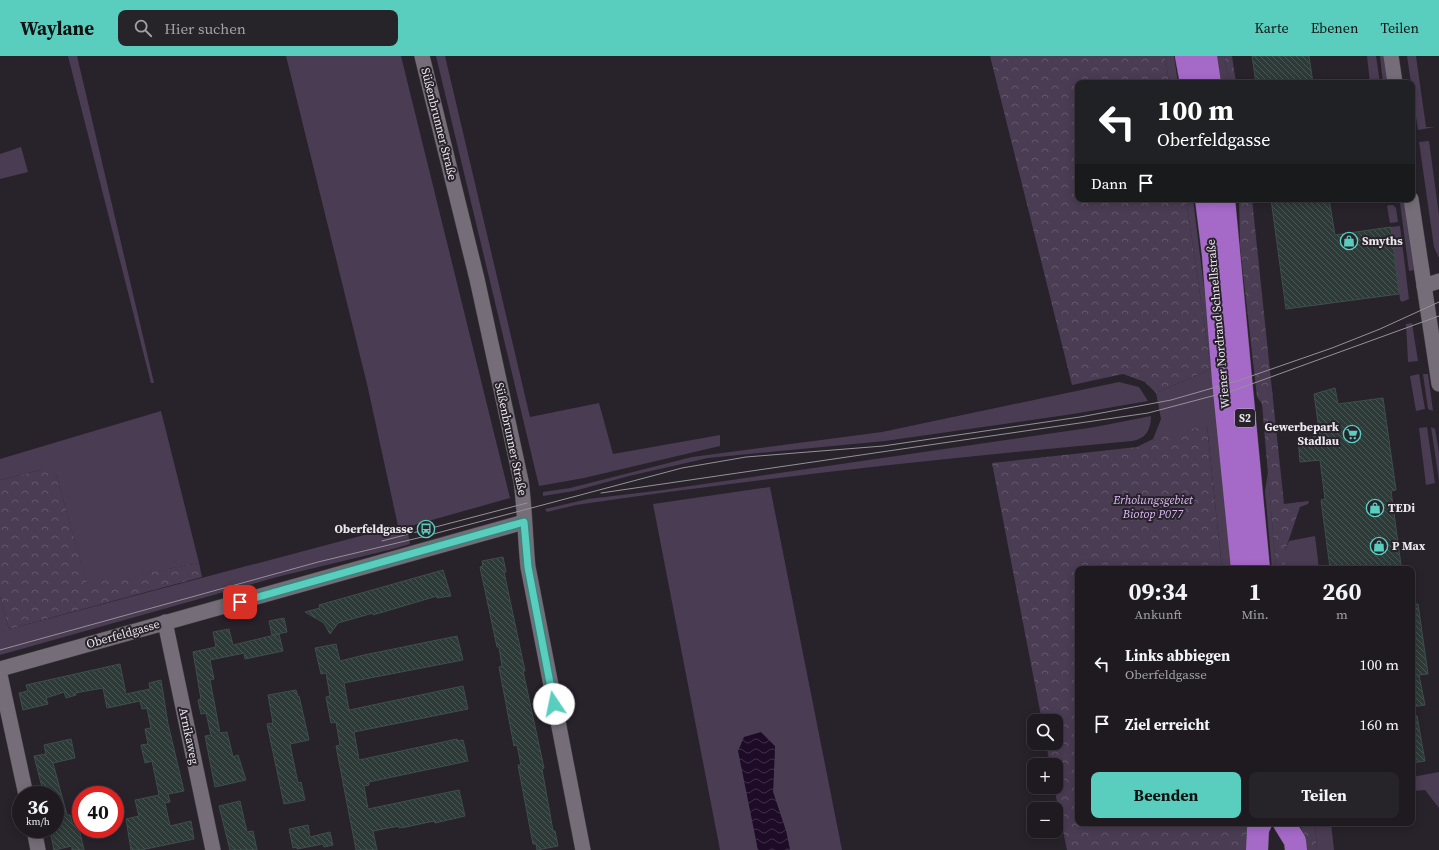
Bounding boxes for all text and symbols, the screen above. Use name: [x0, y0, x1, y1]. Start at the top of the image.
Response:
search box: [118, 10, 398, 46]
text: Waylane: [20, 15, 94, 41]
icon: search: [132, 17, 154, 39]
text: Hier suchen: [164, 18, 246, 39]
text: Karte: [1254, 18, 1289, 38]
text: Ebenen: [1311, 18, 1358, 38]
text: Teilen: [1380, 18, 1419, 38]
street label: Süßenbrunner Straße: [417, 66, 461, 182]
text: 100 m: [1157, 91, 1234, 129]
icon: left: [1091, 96, 1143, 148]
text: Oberfeldgasse: [1157, 127, 1270, 152]
icon: arrive: [1135, 172, 1157, 194]
text: Dann: [1091, 173, 1127, 194]
shop icon: Smyths: [1339, 231, 1359, 251]
place label: Smyths: [1362, 233, 1403, 249]
street label: Wiener Nordrand Schnellstraße: [1203, 239, 1233, 409]
street label: Süßenbrunner Straße: [491, 381, 531, 497]
road number: S2: [1235, 409, 1255, 427]
place label: Gewerbepark Stadlau: [1264, 419, 1340, 449]
supermarket icon: Gewerbepark Stadlau: [1342, 424, 1362, 444]
park label: Erholungsgebiet Biotop P077: [1112, 492, 1194, 522]
shop icon: TEDi: [1365, 498, 1385, 518]
place label: TEDi: [1388, 500, 1415, 516]
bus stop icon: Oberfeldgasse: [416, 519, 436, 539]
place label: Oberfeldgasse: [334, 521, 413, 537]
shop icon: P Max: [1369, 536, 1389, 556]
place label: P Max: [1392, 538, 1426, 554]
text: 09:34: [1129, 575, 1188, 608]
text: 1: [1249, 575, 1262, 608]
text: 260: [1322, 575, 1361, 608]
pin: [223, 585, 257, 619]
icon: arrive: [229, 591, 251, 613]
text: Ankunft: [1134, 606, 1182, 623]
text: Min.: [1241, 606, 1269, 623]
text: m: [1336, 606, 1348, 623]
street label: Oberfeldgasse: [84, 616, 162, 652]
text: Links abbiegen: [1125, 645, 1230, 666]
icon: left: [1091, 653, 1113, 675]
text: 100 m: [1359, 654, 1399, 675]
text: Oberfeldgasse: [1125, 666, 1207, 683]
position arrow: [533, 683, 575, 725]
street label: Arnikaweg: [175, 706, 203, 766]
icon: arrive: [1091, 713, 1113, 735]
map controls: [1027, 714, 1063, 838]
button: search: [1027, 714, 1063, 750]
text: Ziel erreicht: [1125, 714, 1210, 735]
text: 160 m: [1359, 714, 1399, 735]
button: +: [1027, 758, 1063, 794]
button: Beenden: [1091, 772, 1241, 818]
button: Teilen: [1249, 772, 1399, 818]
speed limit sign: 40: [72, 786, 124, 838]
text: 36: [27, 793, 49, 821]
button: −: [1027, 802, 1063, 838]
text: km/h: [26, 815, 50, 828]

